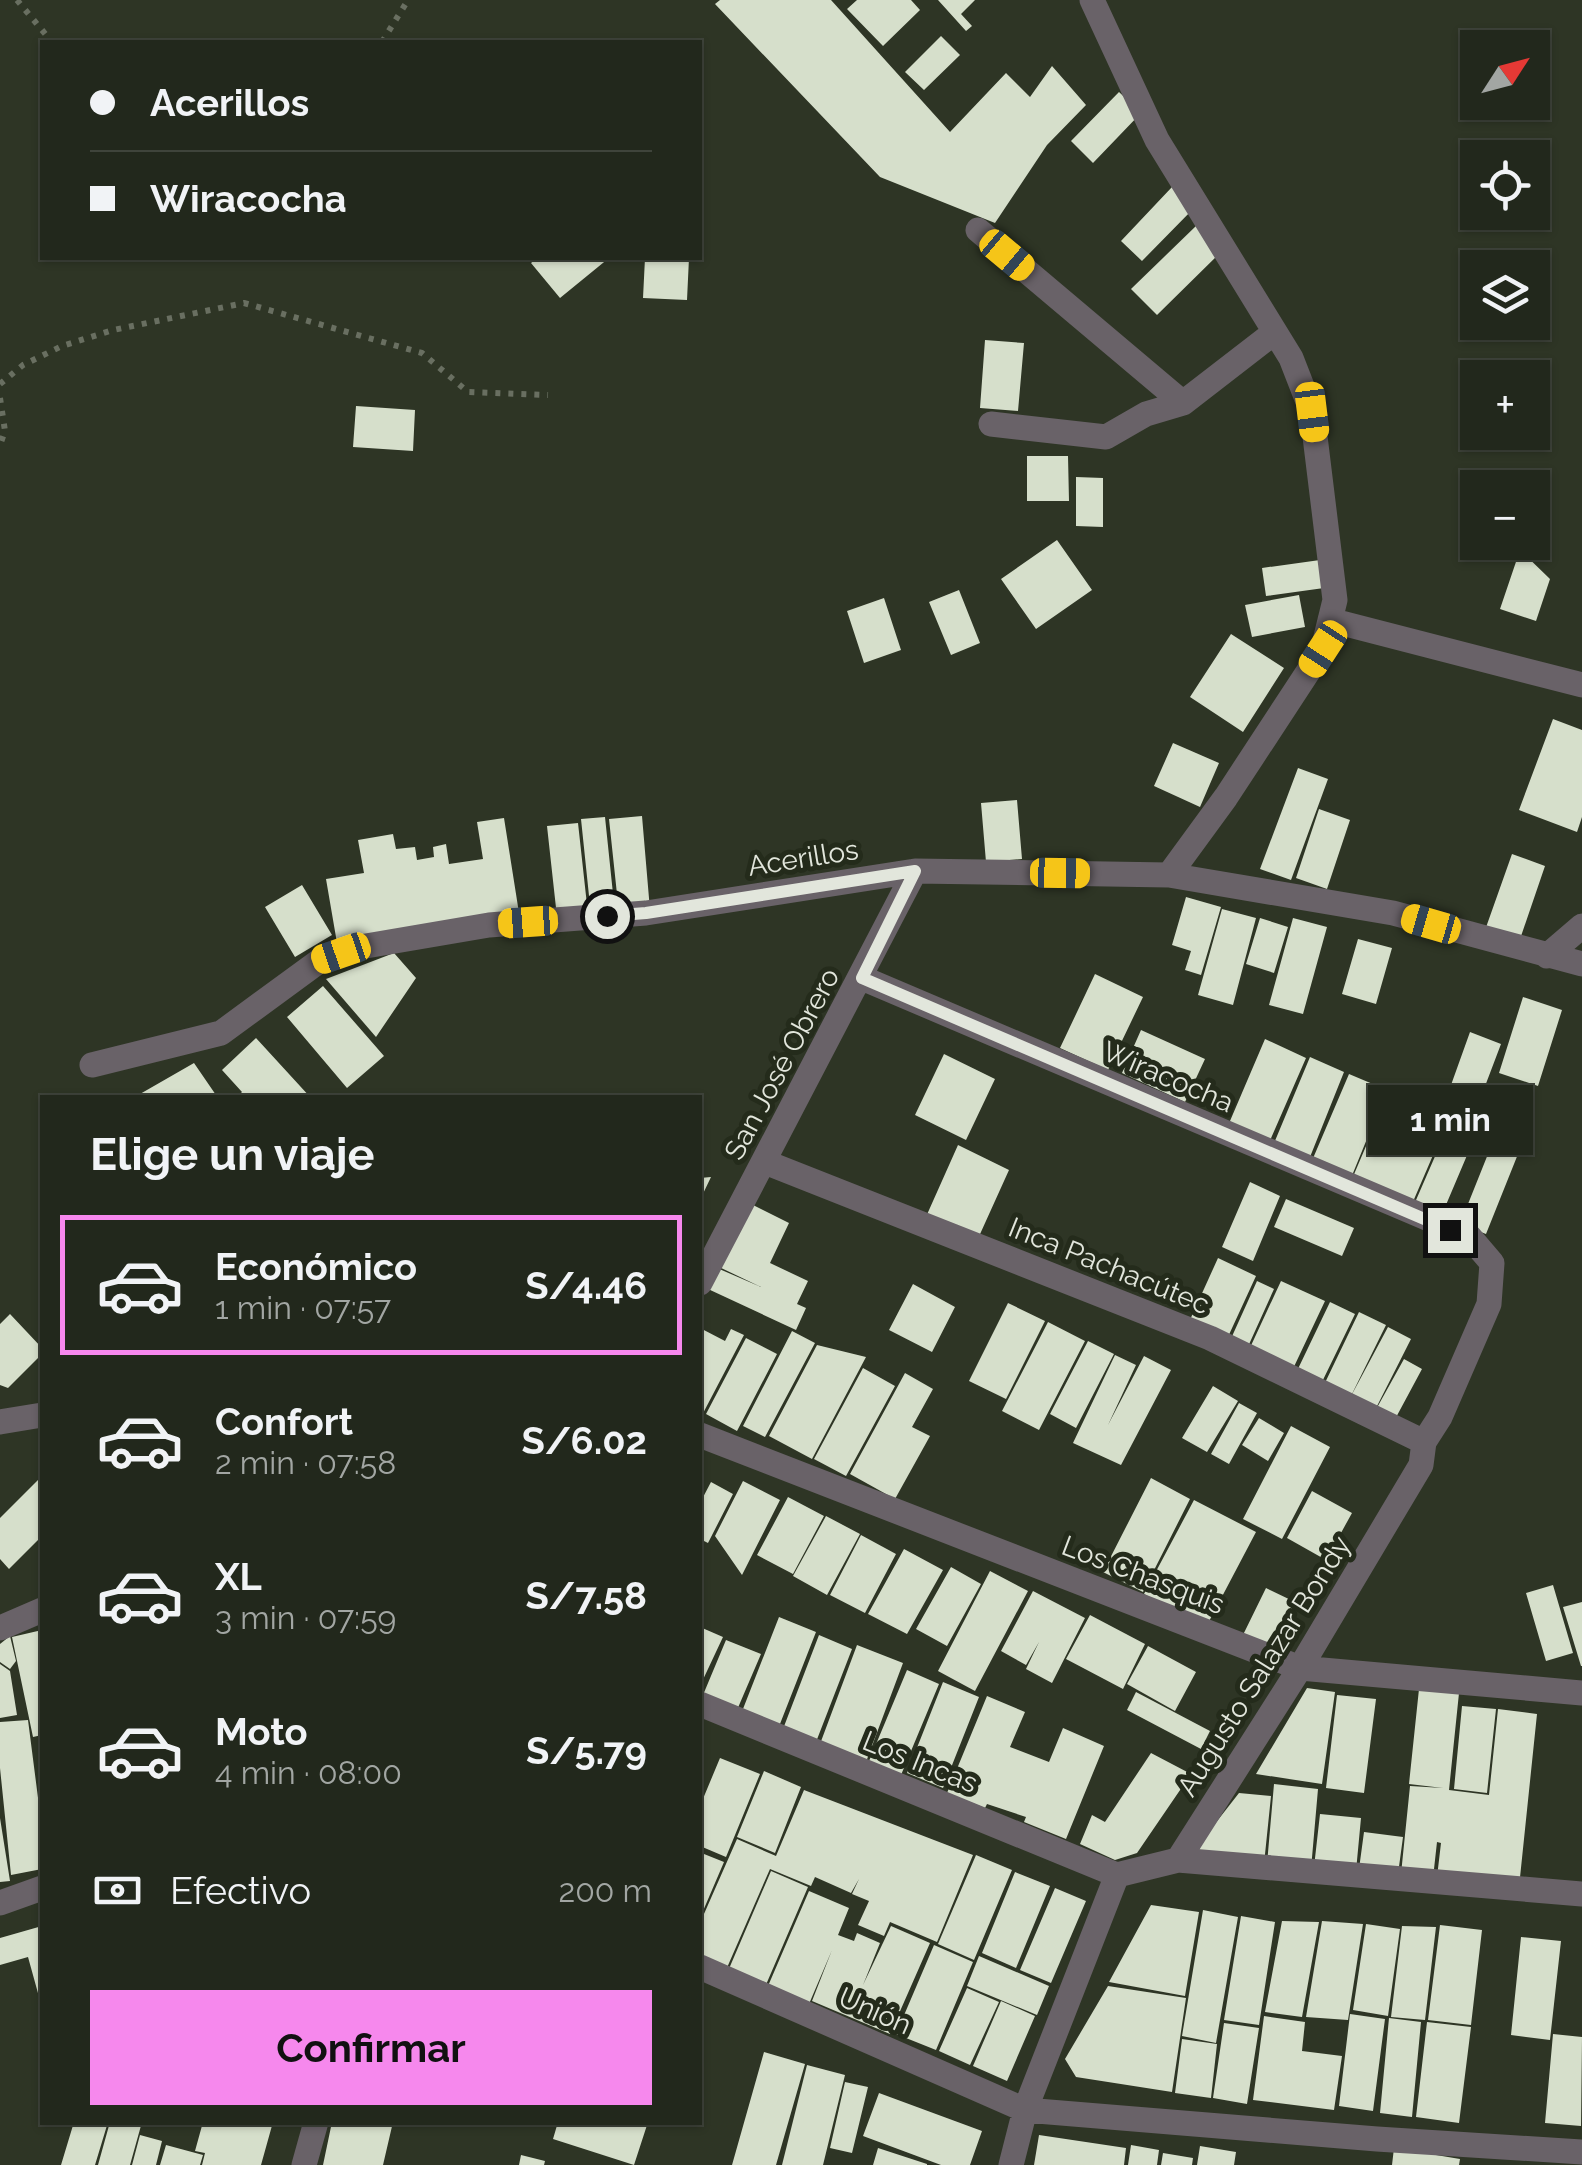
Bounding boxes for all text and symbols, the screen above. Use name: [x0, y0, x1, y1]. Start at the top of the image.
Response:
north arrow: [1460, 30, 1550, 120]
map controls: [1460, 30, 1550, 560]
text: Acerillos: [150, 80, 309, 125]
button: locate: [1460, 140, 1550, 230]
text: Wiracocha: [150, 176, 347, 221]
car: [974, 224, 1040, 286]
button: layers: [1460, 250, 1550, 340]
button: +: [1460, 360, 1550, 450]
car: [1293, 380, 1331, 444]
button: −: [1460, 470, 1550, 560]
car: [1294, 616, 1352, 682]
street label: Acerillos: [745, 833, 861, 883]
car: [1030, 857, 1090, 889]
route start: [585, 894, 630, 939]
car: [1398, 901, 1464, 947]
car: [497, 905, 559, 939]
car: [308, 929, 374, 977]
street label: San José Obrero: [718, 963, 846, 1165]
street label: Wiracocha: [1097, 1035, 1239, 1119]
callout: 1 min: [1368, 1085, 1532, 1155]
text: 1 min: [1410, 1101, 1491, 1138]
text: Elige un viaje: [90, 1128, 374, 1181]
route end: [1428, 1208, 1473, 1253]
street label: Inca Pachacútec: [1004, 1211, 1214, 1321]
icon: car: [95, 1240, 185, 1330]
text: Económico: [215, 1244, 417, 1289]
text: S/4.46: [525, 1263, 647, 1308]
text: 1 min · 07:57: [215, 1289, 391, 1326]
icon: car: [95, 1395, 185, 1485]
text: Confort: [215, 1399, 353, 1444]
text: S/6.02: [522, 1418, 647, 1463]
text: 2 min · 07:58: [215, 1444, 396, 1481]
street label: Los Chasquis: [1057, 1529, 1229, 1621]
street label: Augusto Salazar Bondy: [1170, 1530, 1358, 1802]
icon: car: [95, 1550, 185, 1640]
text: XL: [215, 1554, 262, 1599]
text: S/7.58: [525, 1573, 647, 1618]
text: 3 min · 07:59: [215, 1599, 396, 1636]
icon: car: [95, 1705, 185, 1795]
text: Moto: [215, 1709, 308, 1754]
street label: Los Incas: [858, 1724, 982, 1800]
text: S/5.79: [526, 1728, 647, 1773]
text: 4 min · 08:00: [215, 1754, 402, 1791]
icon: cash: [90, 1863, 145, 1918]
text: Efectivo: [170, 1868, 311, 1913]
text: 200 m: [559, 1872, 652, 1909]
street label: Unión: [833, 1980, 917, 2042]
button: Confirmar: [90, 1990, 652, 2105]

